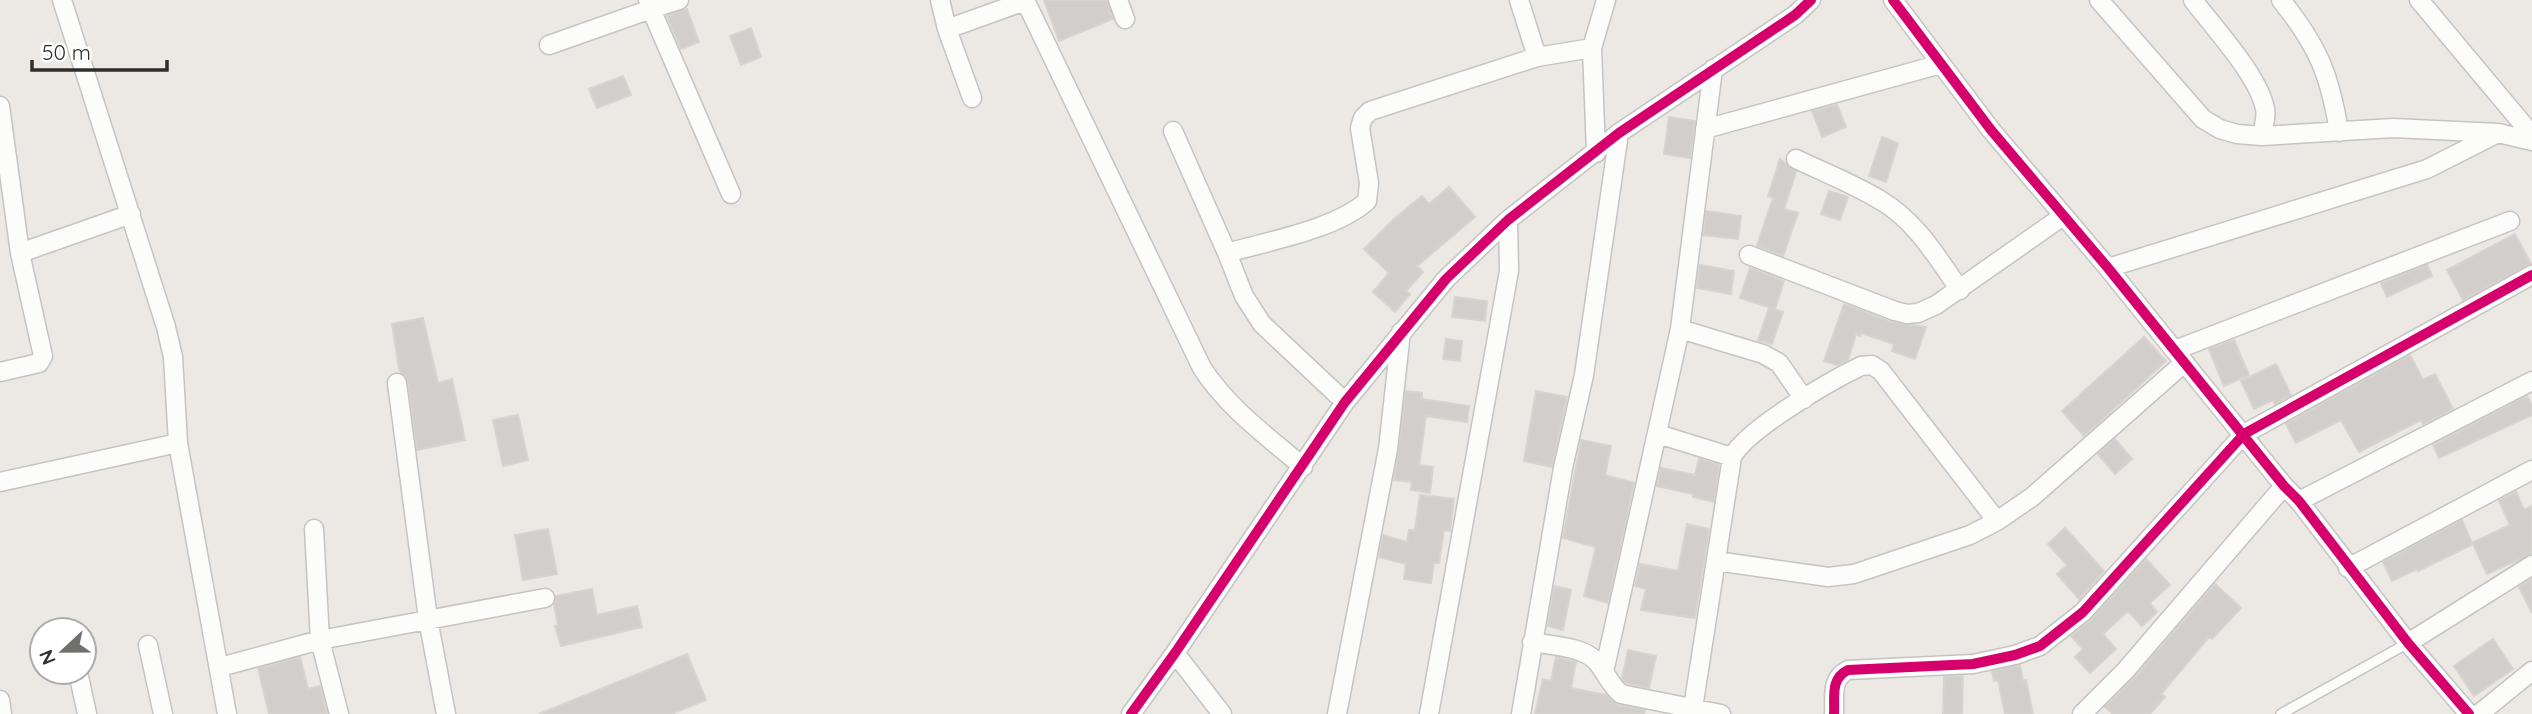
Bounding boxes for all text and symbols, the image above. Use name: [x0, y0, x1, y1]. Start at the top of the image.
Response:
scale bar: [32, 28, 166, 72]
text: 50 m: [42, 39, 91, 65]
north arrow: [28, 616, 98, 686]
text: N: [33, 646, 61, 668]

